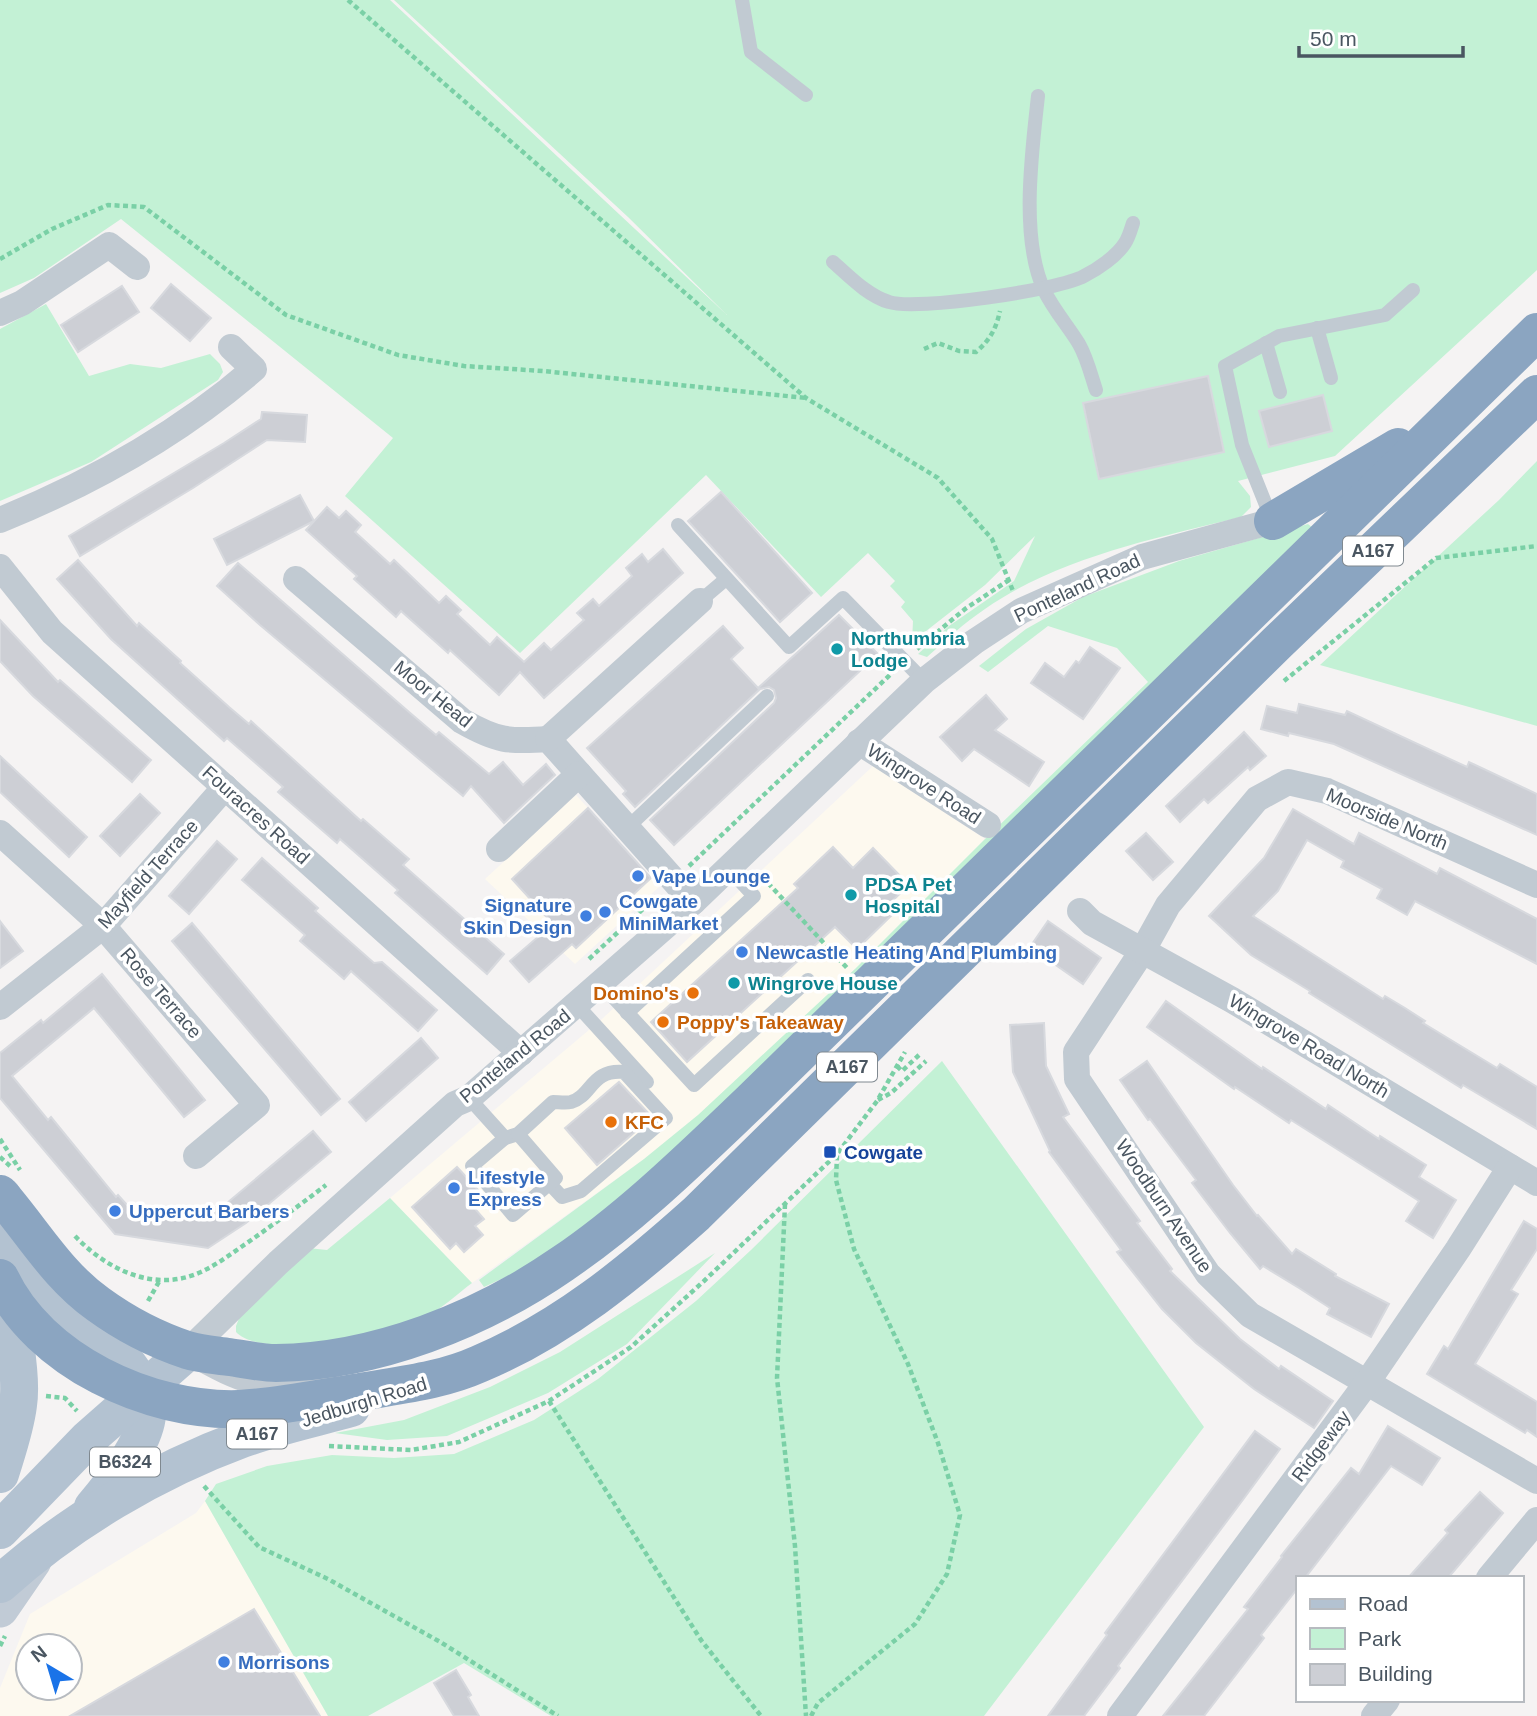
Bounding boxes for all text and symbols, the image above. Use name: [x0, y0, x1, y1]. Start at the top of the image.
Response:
scale bar: [1299, 14, 1464, 58]
text: 50 m: [1310, 27, 1357, 50]
road number: A167: [1343, 536, 1403, 566]
street label: Ponteland Road: [1011, 550, 1143, 626]
place label: Northumbria Lodge: [851, 628, 965, 671]
marker: Northumbria Lodge: [829, 641, 845, 657]
street label: Moor Head: [390, 656, 476, 732]
street label: Wingrove Road: [863, 740, 985, 828]
street label: Fouracres Road: [198, 762, 314, 868]
street label: Moorside North: [1323, 784, 1451, 854]
street label: Mayfield Terrace: [94, 815, 202, 933]
place label: Vape Lounge: [652, 866, 770, 887]
marker: Vape Lounge: [630, 868, 646, 884]
place label: PDSA Pet Hospital: [865, 874, 953, 917]
marker: PDSA Pet Hospital: [843, 887, 859, 903]
place label: Cowgate MiniMarket: [619, 891, 719, 934]
place label: Signature Skin Design: [463, 895, 572, 938]
marker: Cowgate MiniMarket: [597, 904, 613, 920]
marker: Signature Skin Design: [578, 908, 594, 924]
place label: Newcastle Heating And Plumbing: [756, 942, 1057, 963]
street label: Rose Terrace: [116, 944, 206, 1042]
marker: Newcastle Heating And Plumbing: [734, 944, 750, 960]
place label: Wingrove House: [748, 973, 898, 994]
marker: Wingrove House: [726, 975, 742, 991]
place label: Domino's: [593, 983, 679, 1004]
marker: Domino's: [685, 985, 701, 1001]
street label: Wingrove Road North: [1225, 990, 1393, 1102]
street label: Ponteland Road: [455, 1005, 575, 1107]
place label: Poppy's Takeaway: [677, 1012, 844, 1033]
marker: Poppy's Takeaway: [655, 1014, 671, 1030]
road number: A167: [817, 1052, 877, 1082]
place label: KFC: [625, 1112, 664, 1133]
marker: KFC: [603, 1114, 619, 1130]
street label: Woodburn Avenue: [1112, 1136, 1216, 1276]
place label: Cowgate: [844, 1142, 923, 1163]
marker: Cowgate: [822, 1144, 838, 1160]
place label: Lifestyle Express: [468, 1167, 545, 1210]
marker: Lifestyle Express: [446, 1180, 462, 1196]
place label: Uppercut Barbers: [129, 1201, 290, 1222]
marker: Uppercut Barbers: [107, 1203, 123, 1219]
street label: Jedburgh Road: [299, 1373, 429, 1431]
street label: Ridgeway: [1288, 1406, 1355, 1486]
road number: A167: [227, 1420, 287, 1448]
road number: B6324: [90, 1448, 160, 1476]
legend: [1296, 1576, 1523, 1702]
text: Road: [1358, 1592, 1408, 1615]
text: Park: [1358, 1627, 1402, 1650]
north arrow: [14, 1632, 84, 1702]
text: N: [27, 1641, 51, 1666]
place label: Morrisons: [238, 1652, 330, 1673]
marker: Morrisons: [216, 1654, 232, 1670]
text: Building: [1358, 1662, 1433, 1685]

